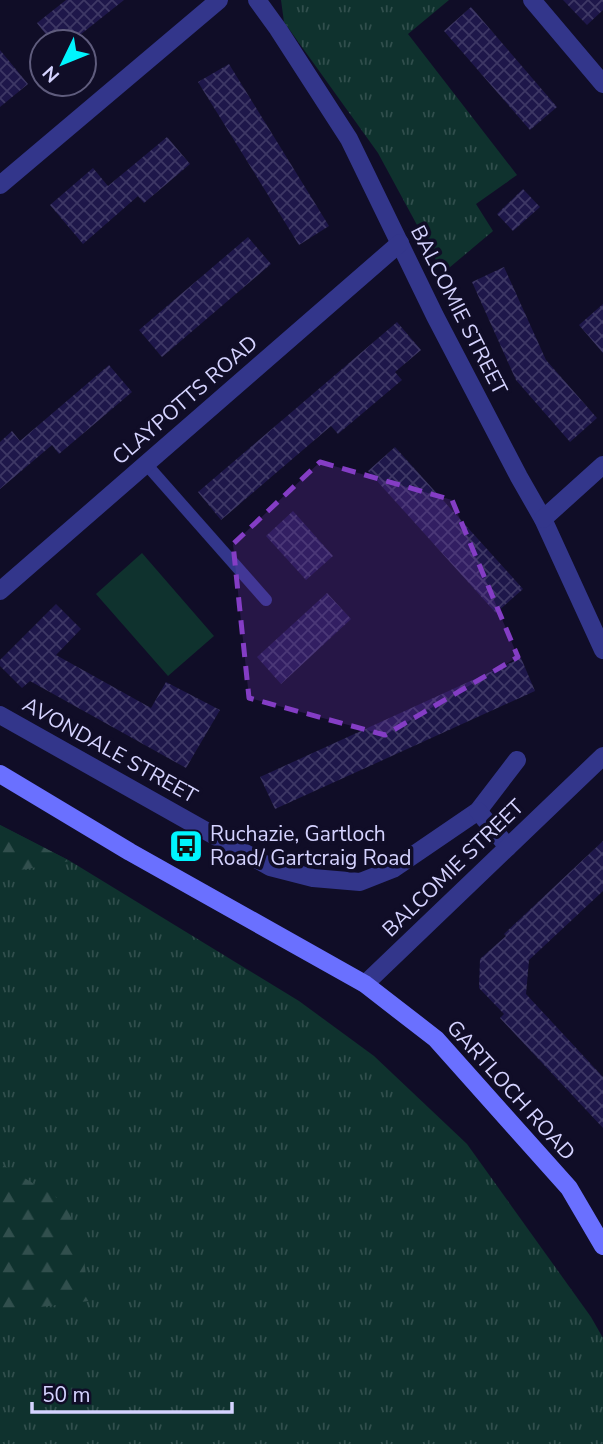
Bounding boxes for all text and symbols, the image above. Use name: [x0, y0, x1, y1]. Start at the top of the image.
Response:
north arrow: [28, 28, 98, 98]
text: N: [37, 60, 66, 88]
street label: BALCOMIE STREET: [404, 220, 514, 400]
street label: CLAYPOTTS ROAD: [106, 329, 264, 471]
street label: AVONDALE STREET: [18, 690, 203, 810]
street label: BALCOMIE STREET: [376, 793, 530, 943]
place label: Ruchazie, Gartloch Road/ Gartcraig Road: [210, 820, 412, 872]
bus stop icon: Ruchazie, Gartloch Road/ Gartcraig Road: [167, 827, 205, 865]
street label: GARTLOCH ROAD: [440, 1014, 582, 1166]
scale bar: [32, 1370, 231, 1414]
text: 50 m: [42, 1381, 91, 1409]

